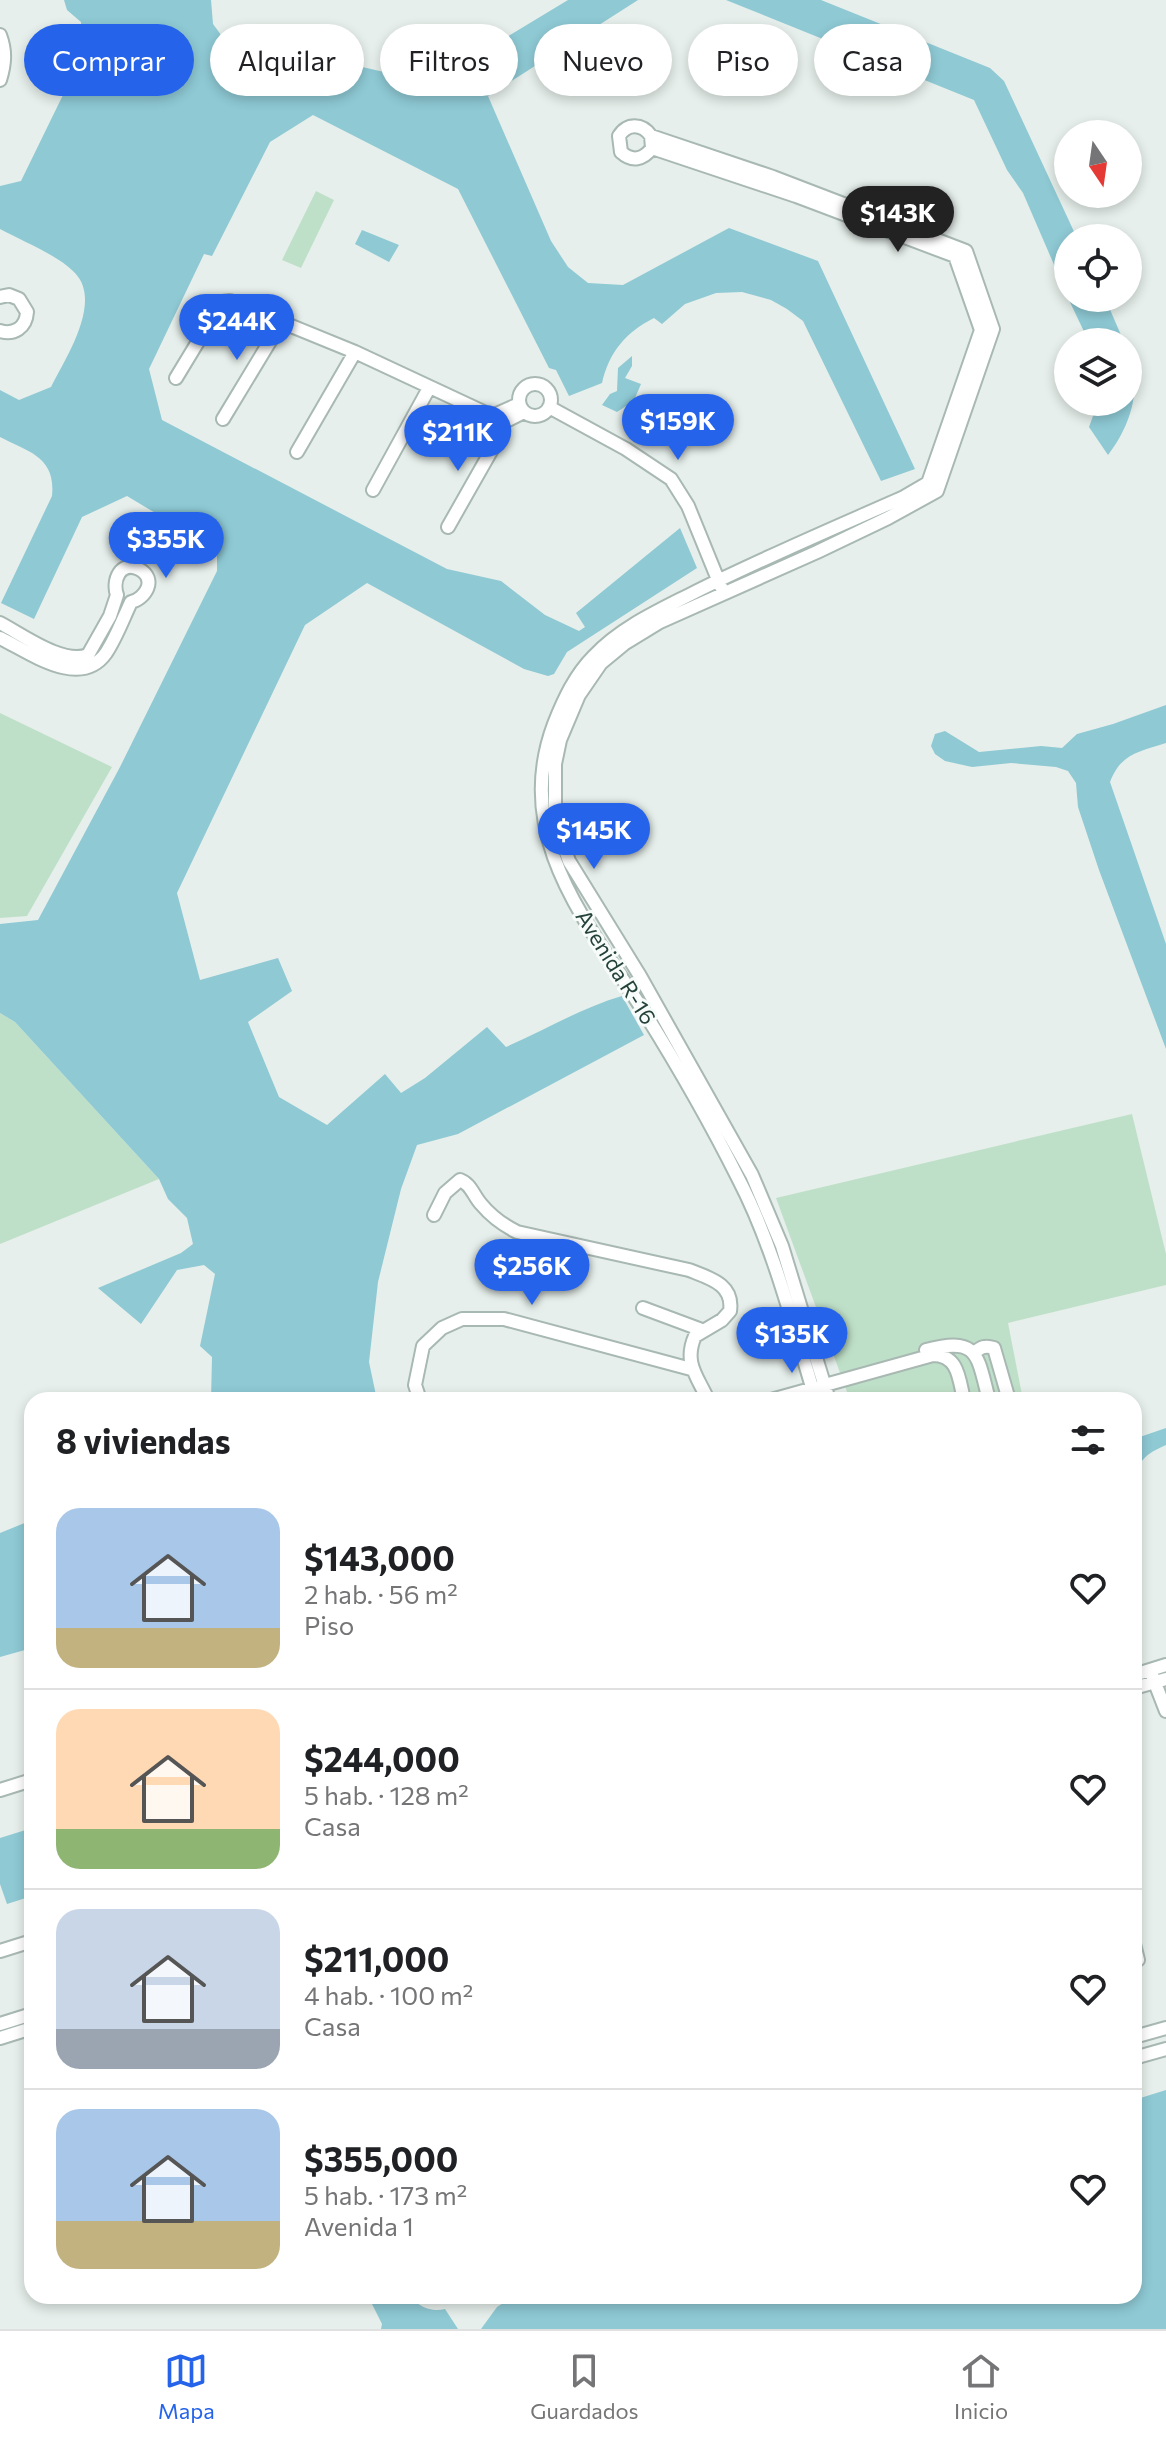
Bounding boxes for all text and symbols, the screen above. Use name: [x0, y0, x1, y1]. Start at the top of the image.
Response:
chip: Comprar: [24, 24, 194, 96]
chip: Alquilar: [210, 24, 364, 96]
chip: Filtros: [380, 24, 518, 96]
chip: Nuevo: [534, 24, 672, 96]
chip: Piso: [688, 24, 798, 96]
chip: Casa: [814, 24, 931, 96]
north arrow: [1054, 120, 1142, 208]
map controls: [1054, 120, 1142, 416]
pin: $143K: [842, 186, 954, 254]
text: $143K: [860, 196, 936, 227]
button: locate: [1054, 224, 1142, 312]
pin: $244K: [181, 294, 293, 362]
text: $244K: [197, 304, 277, 335]
button: layers: [1054, 328, 1142, 416]
pin: $159K: [622, 394, 734, 462]
text: $159K: [640, 404, 716, 435]
pin: $211K: [402, 405, 514, 473]
text: $211K: [422, 415, 494, 446]
pin: $355K: [110, 512, 222, 580]
text: $355K: [127, 522, 205, 553]
pin: $145K: [538, 803, 650, 871]
text: $145K: [556, 813, 632, 844]
street label: Avenida R-16: [570, 904, 662, 1029]
pin: $256K: [476, 1239, 588, 1307]
text: $256K: [492, 1249, 572, 1280]
pin: $135K: [736, 1307, 848, 1375]
text: $135K: [754, 1317, 830, 1348]
icon: filters: [1066, 1418, 1110, 1462]
text: 8 viviendas: [56, 1419, 231, 1461]
text: $143,000: [304, 1536, 455, 1578]
icon: home: [120, 1540, 216, 1636]
icon: heart: [1066, 1566, 1110, 1610]
text: 2 hab. · 56 m²: [304, 1578, 458, 1609]
text: Piso: [304, 1609, 354, 1640]
text: $244,000: [304, 1737, 460, 1779]
icon: home: [120, 1741, 216, 1837]
icon: heart: [1066, 1767, 1110, 1811]
text: 5 hab. · 128 m²: [304, 1779, 469, 1810]
text: Casa: [304, 1810, 361, 1841]
text: $211,000: [304, 1937, 449, 1979]
icon: home: [120, 1941, 216, 2037]
icon: heart: [1066, 1967, 1110, 2011]
text: 4 hab. · 100 m²: [304, 1979, 473, 2010]
text: Casa: [304, 2010, 361, 2041]
text: $355,000: [304, 2137, 458, 2179]
icon: home: [120, 2141, 216, 2237]
icon: heart: [1066, 2167, 1110, 2211]
text: 5 hab. · 173 m²: [304, 2179, 467, 2210]
text: Avenida 1: [304, 2210, 414, 2241]
tab: Mapa: [158, 2349, 215, 2424]
tab: Guardados: [530, 2349, 638, 2424]
tab: Inicio: [954, 2349, 1008, 2424]

